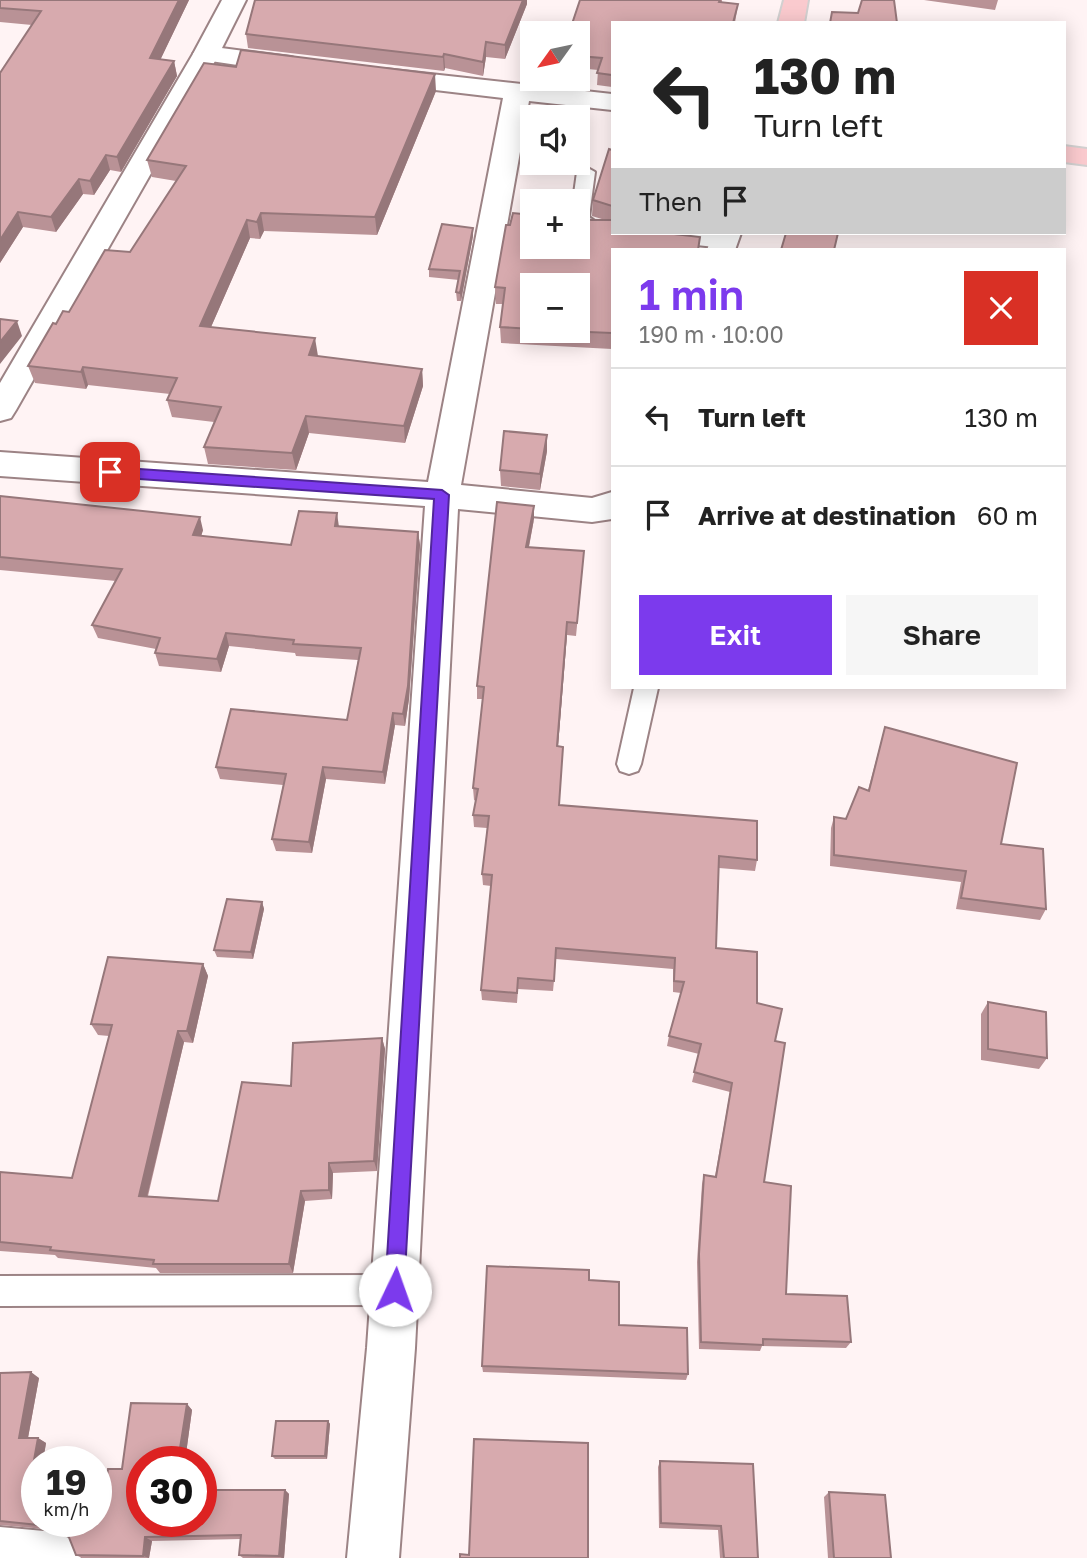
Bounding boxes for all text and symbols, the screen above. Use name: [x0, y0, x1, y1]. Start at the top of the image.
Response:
north arrow: [520, 21, 590, 91]
map controls: [520, 21, 590, 343]
text: 130 m: [754, 46, 896, 105]
icon: left: [639, 49, 730, 140]
button: sound: [520, 105, 590, 175]
text: Turn left: [754, 106, 883, 144]
icon: arrive: [716, 182, 754, 220]
text: Then: [639, 186, 702, 217]
button: +: [520, 189, 590, 259]
text: 1 min: [639, 269, 744, 319]
button: close: [964, 271, 1038, 345]
button: −: [520, 273, 590, 343]
text: 190 m · 10:00: [639, 320, 784, 348]
icon: left: [639, 398, 677, 436]
text: Turn left: [698, 402, 806, 433]
text: 130 m: [965, 402, 1038, 433]
pin: [80, 442, 140, 502]
icon: arrive: [91, 453, 129, 491]
icon: arrive: [639, 496, 677, 534]
text: Arrive at destination: [698, 500, 956, 531]
text: 60 m: [977, 500, 1038, 531]
button: Exit: [639, 595, 832, 675]
button: Share: [846, 595, 1038, 675]
position arrow: [358, 1253, 432, 1327]
speed limit sign: 30: [126, 1446, 217, 1537]
text: 19: [46, 1461, 87, 1503]
text: km/h: [44, 1498, 89, 1520]

